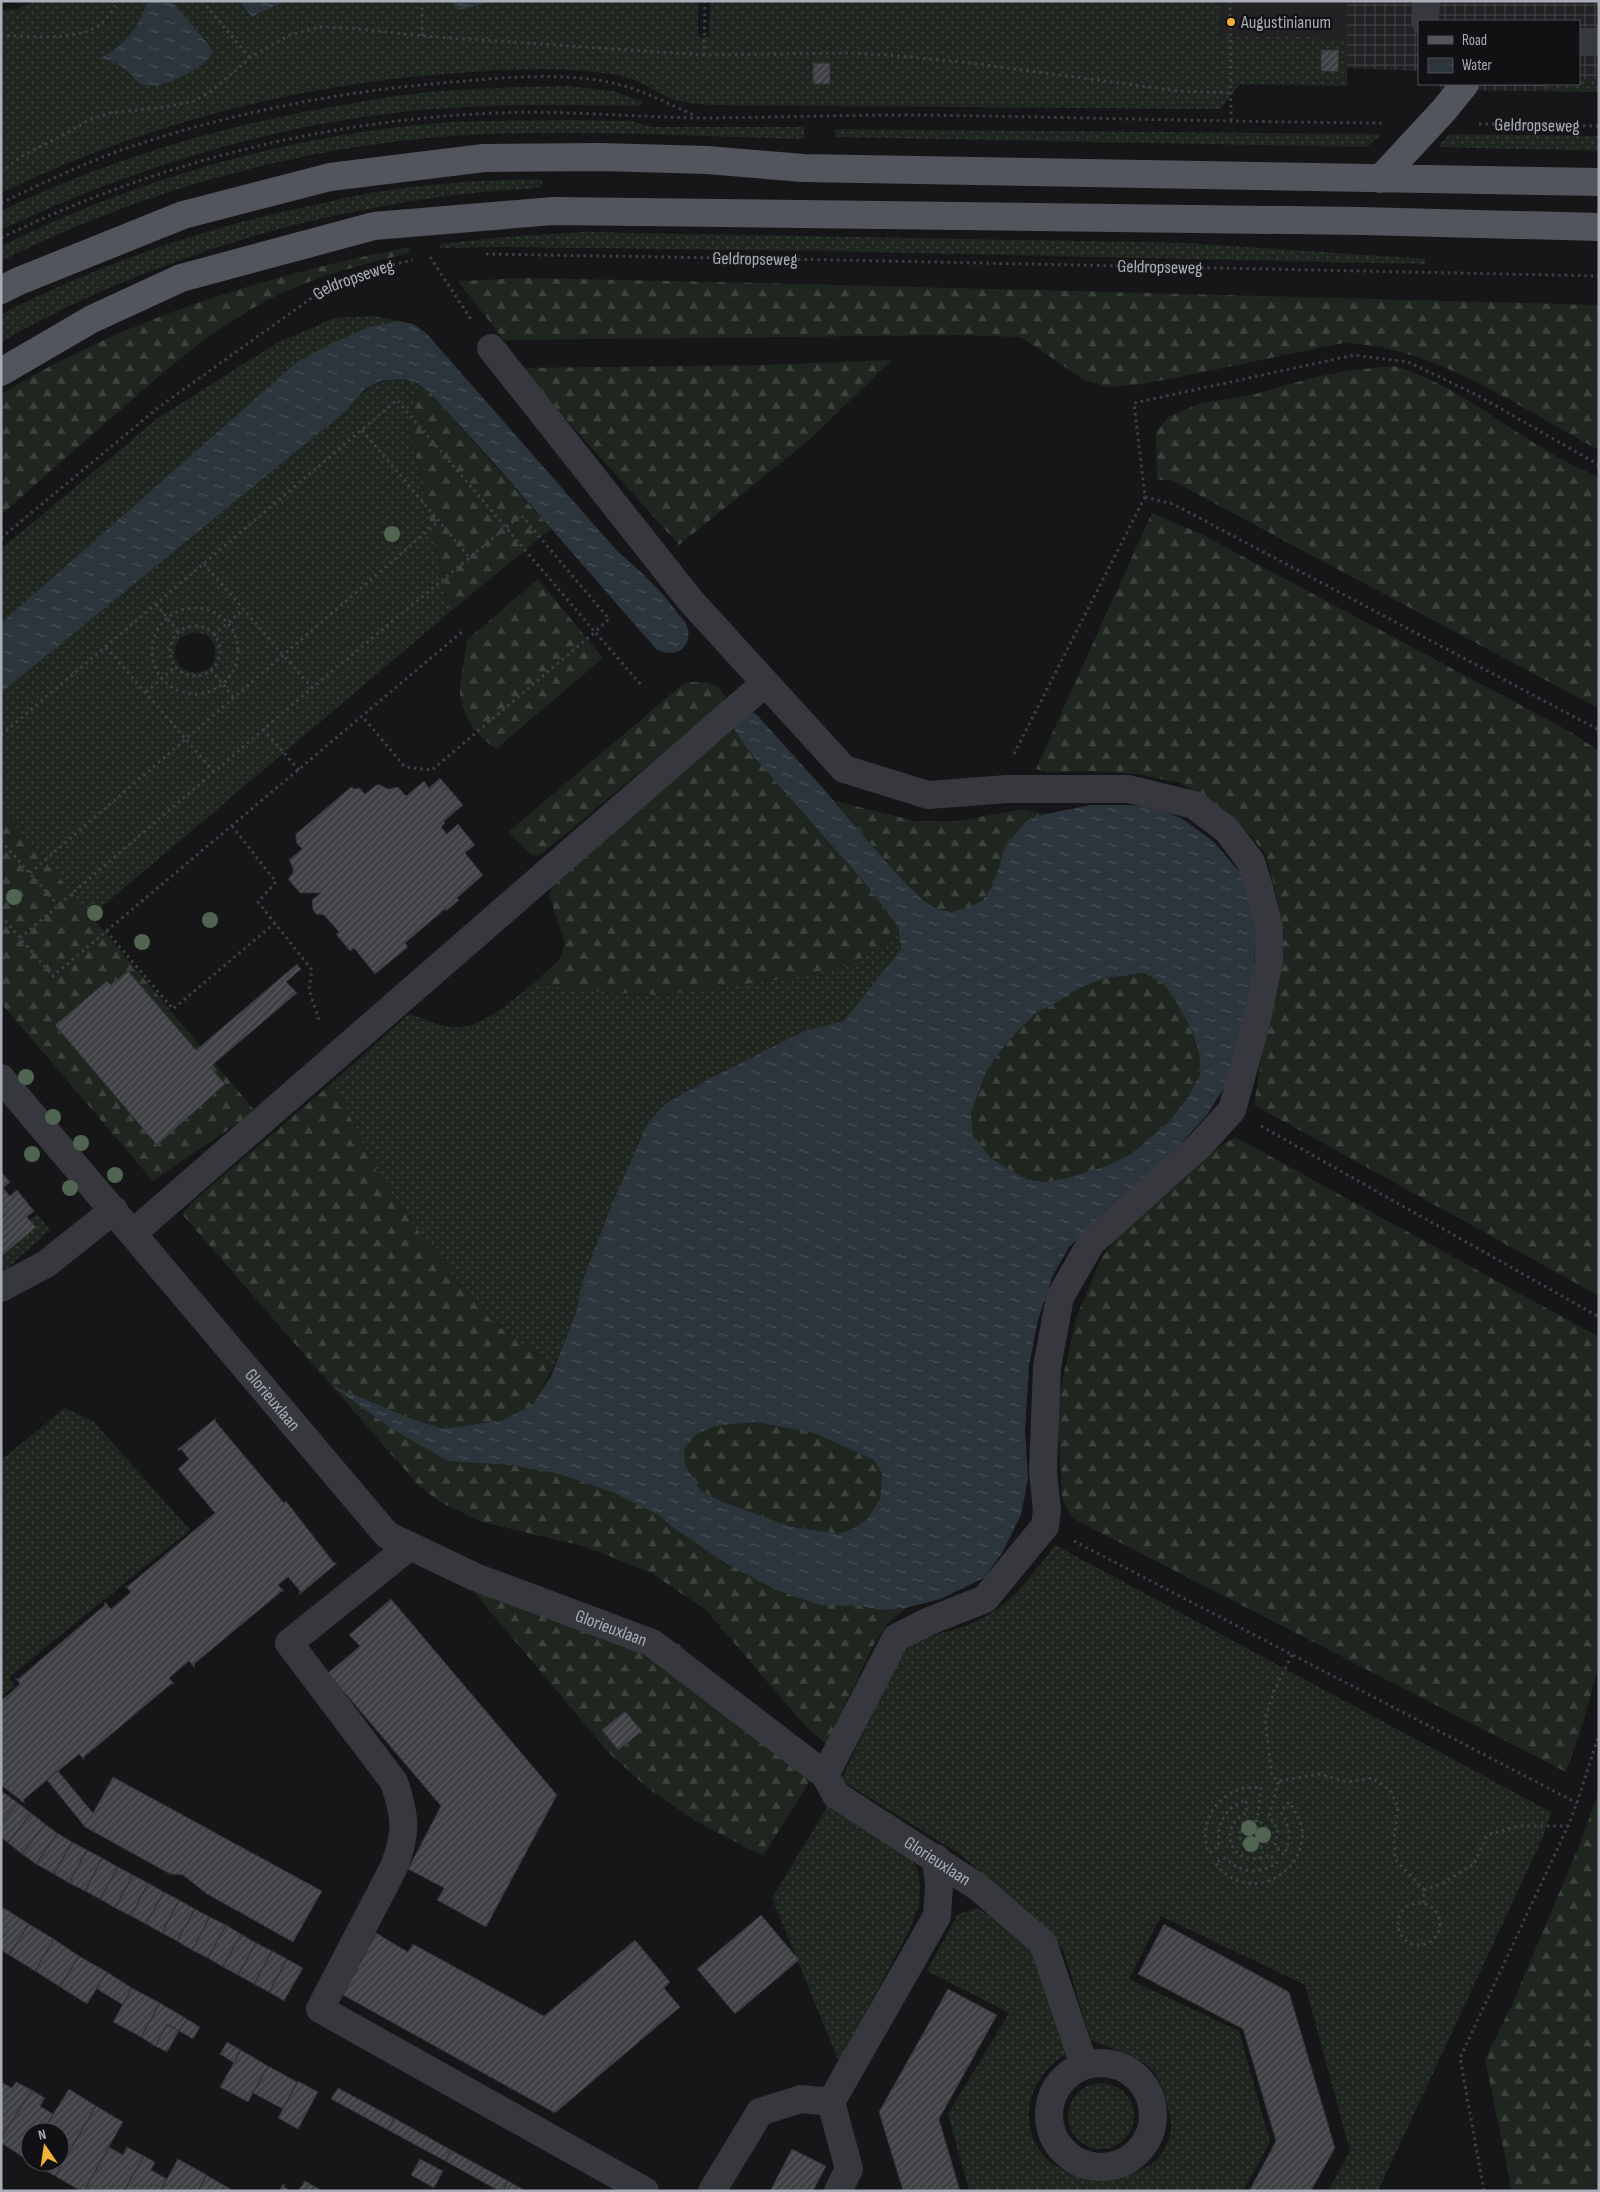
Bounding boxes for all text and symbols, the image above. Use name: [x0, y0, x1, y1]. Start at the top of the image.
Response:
place label: Augustinianum: [1240, 12, 1331, 33]
marker: Augustinianum: [1225, 16, 1237, 28]
legend: [1418, 20, 1580, 85]
text: Road: [1462, 31, 1487, 50]
text: Water: [1462, 56, 1493, 75]
street label: Geldropseweg: [1494, 114, 1580, 136]
street label: Geldropseweg: [712, 247, 798, 270]
street label: Geldropseweg: [308, 255, 396, 304]
street label: Geldropseweg: [1117, 255, 1203, 278]
street label: Glorieuxlaan: [240, 1364, 305, 1435]
street label: Glorieuxlaan: [572, 1605, 650, 1651]
street label: Glorieuxlaan: [900, 1832, 975, 1890]
north arrow: [20, 2122, 70, 2172]
text: N: [37, 2126, 48, 2144]

